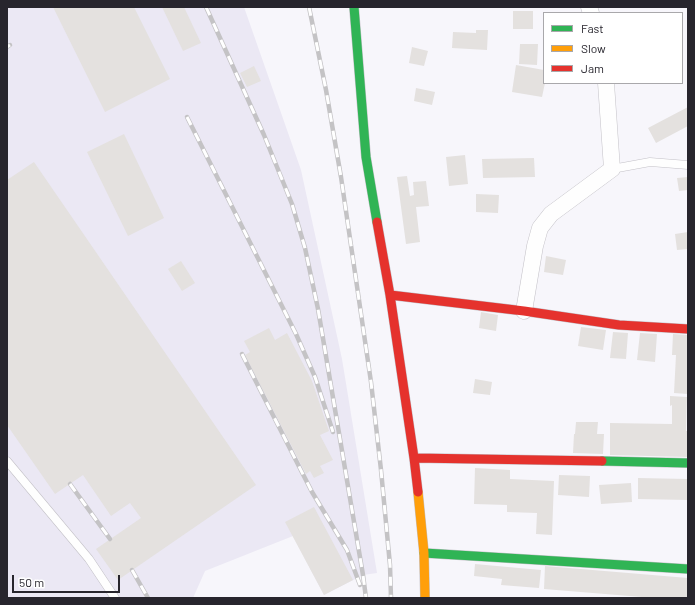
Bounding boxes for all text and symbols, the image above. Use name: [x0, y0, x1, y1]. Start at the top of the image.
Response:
legend: [543, 12, 683, 84]
text: Fast: [581, 21, 604, 35]
text: Slow: [581, 41, 606, 55]
text: Jam: [581, 61, 604, 75]
scale bar: [14, 567, 122, 593]
text: 50 m: [19, 575, 44, 589]

